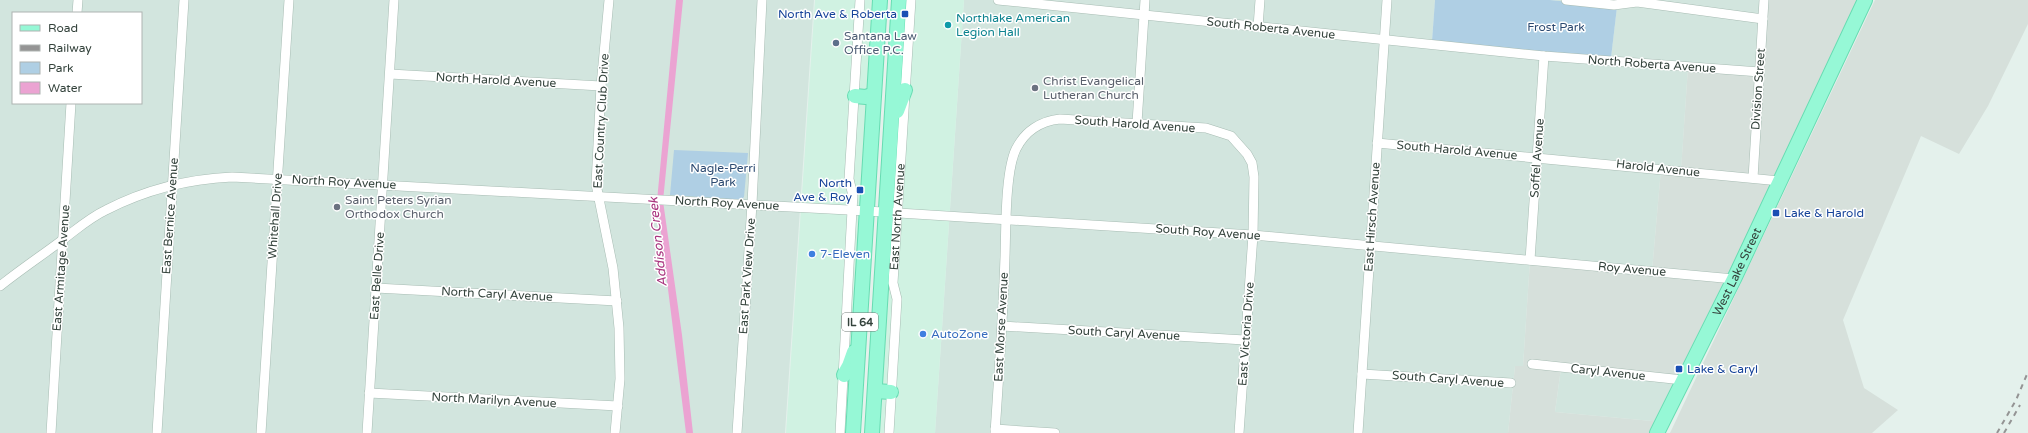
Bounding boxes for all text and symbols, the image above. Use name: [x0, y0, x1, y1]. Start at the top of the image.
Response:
place label: North Ave & Roberta: [778, 7, 897, 21]
marker: North Ave & Roberta: [900, 9, 910, 19]
place label: Northlake American Legion Hall: [956, 11, 1070, 39]
legend: [12, 12, 142, 104]
street label: South Roberta Avenue: [1206, 14, 1336, 42]
marker: Northlake American Legion Hall: [943, 20, 953, 30]
park label: Frost Park: [1527, 20, 1585, 34]
text: Road: [48, 21, 78, 35]
place label: Santana Law Office P.C.: [844, 29, 917, 57]
marker: Santana Law Office P.C.: [831, 38, 841, 48]
text: Railway: [48, 41, 92, 55]
street label: Division Street: [1748, 47, 1768, 130]
street label: East Country Club Drive: [590, 53, 612, 189]
street label: North Roberta Avenue: [1587, 53, 1717, 75]
text: Park: [48, 61, 74, 75]
street label: North Harold Avenue: [435, 70, 557, 90]
place label: Christ Evangelical Lutheran Church: [1043, 74, 1144, 102]
text: Water: [48, 81, 83, 95]
marker: Christ Evangelical Lutheran Church: [1030, 83, 1040, 93]
street label: South Harold Avenue: [1074, 113, 1196, 135]
street label: Soffel Avenue: [1527, 118, 1547, 198]
street label: South Harold Avenue: [1396, 138, 1518, 162]
street label: East Bernice Avenue: [159, 157, 181, 275]
street label: Harold Avenue: [1615, 157, 1701, 179]
park label: Nagle-Perri Park: [690, 161, 756, 189]
street label: East Hirsch Avenue: [1361, 162, 1383, 272]
street label: East North Avenue: [887, 163, 908, 271]
street label: Whitehall Drive: [265, 172, 285, 260]
street label: North Roy Avenue: [291, 172, 397, 192]
place label: North Ave & Roy: [793, 176, 853, 204]
marker: North Ave & Roy: [855, 185, 865, 195]
place label: Saint Peters Syrian Orthodox Church: [345, 193, 452, 221]
street label: North Roy Avenue: [674, 193, 780, 213]
water label: Addison Creek: [645, 195, 671, 288]
marker: Saint Peters Syrian Orthodox Church: [332, 202, 342, 212]
street label: East Armitage Avenue: [50, 204, 72, 332]
place label: Lake & Harold: [1784, 206, 1864, 220]
marker: Lake & Harold: [1771, 208, 1781, 218]
street label: East Park View Drive: [736, 217, 758, 335]
street label: South Roy Avenue: [1155, 221, 1261, 243]
street label: West Lake Street: [1710, 225, 1764, 318]
street label: East Belle Drive: [367, 231, 387, 320]
place label: 7-Eleven: [820, 247, 870, 261]
marker: 7-Eleven: [807, 249, 817, 259]
street label: Roy Avenue: [1597, 259, 1667, 279]
street label: East Morse Avenue: [991, 272, 1011, 382]
street label: East Victoria Drive: [1235, 281, 1257, 386]
street label: North Caryl Avenue: [441, 284, 553, 304]
road number: IL 64: [842, 313, 878, 331]
street label: South Caryl Avenue: [1068, 323, 1181, 343]
place label: AutoZone: [931, 327, 988, 341]
marker: AutoZone: [918, 329, 928, 339]
street label: Caryl Avenue: [1570, 361, 1646, 383]
place label: Lake & Caryl: [1687, 362, 1758, 376]
marker: Lake & Caryl: [1674, 364, 1684, 374]
street label: South Caryl Avenue: [1392, 368, 1505, 390]
street label: North Marilyn Avenue: [431, 390, 557, 410]

